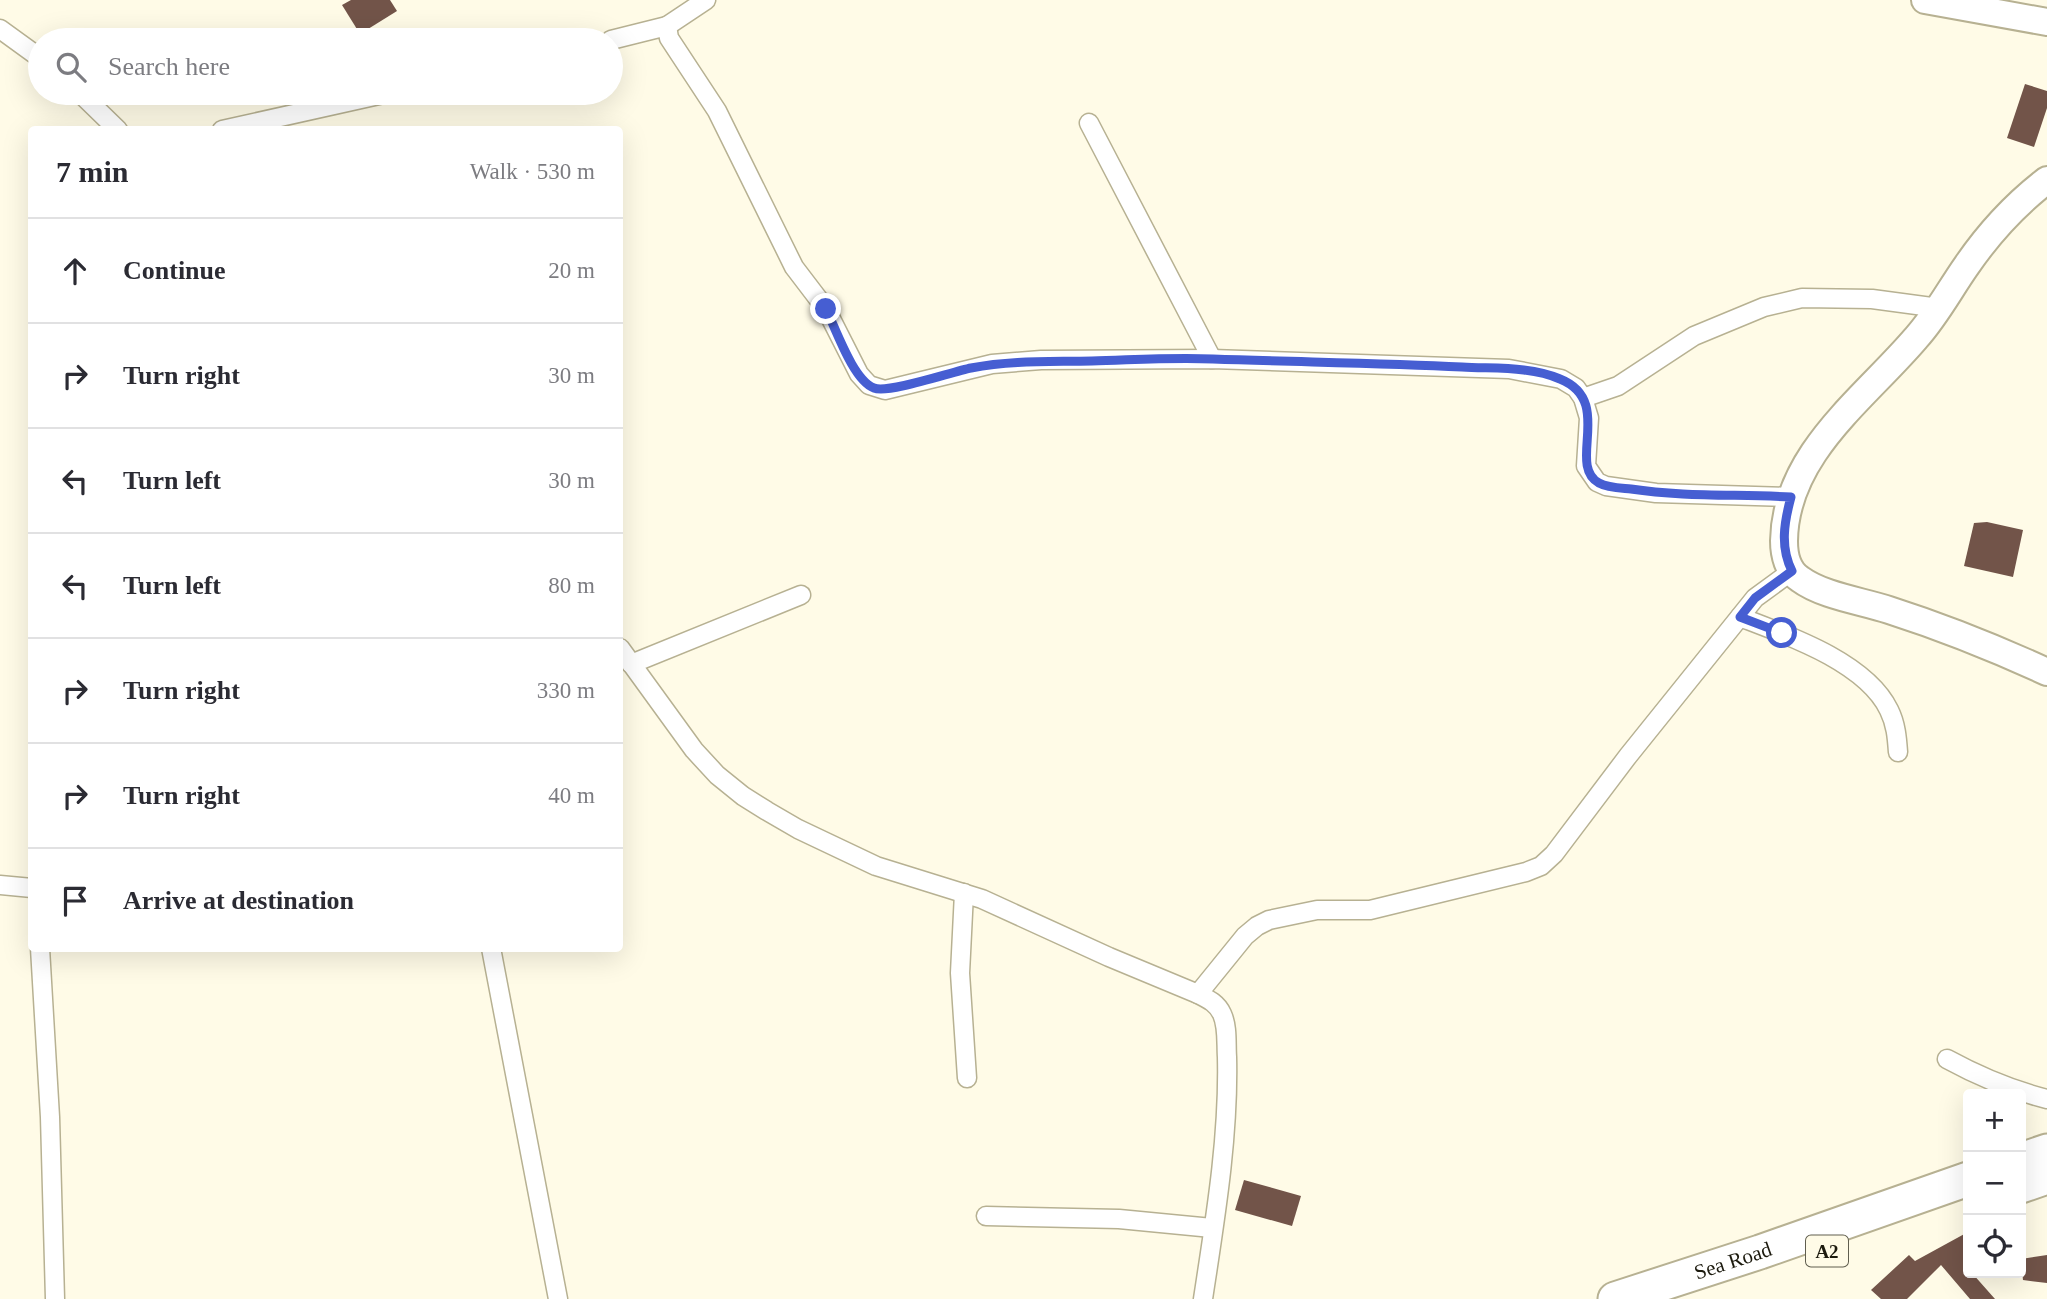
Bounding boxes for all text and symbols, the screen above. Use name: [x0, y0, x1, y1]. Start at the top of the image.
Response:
search box: [28, 28, 623, 105]
icon: search: [52, 48, 90, 86]
text: Search here: [108, 52, 230, 81]
text: 7 min: [56, 155, 129, 188]
text: Walk · 530 m: [470, 159, 595, 184]
icon: ahead: [56, 252, 94, 290]
text: Continue: [123, 256, 226, 285]
text: 20 m: [548, 258, 595, 283]
route end: [810, 293, 841, 324]
icon: right: [56, 357, 94, 395]
text: Turn right: [123, 361, 240, 390]
text: 30 m: [548, 363, 595, 388]
icon: left: [56, 462, 94, 500]
text: Turn left: [123, 466, 221, 495]
text: 30 m: [548, 468, 595, 493]
icon: left: [56, 567, 94, 605]
text: Turn left: [123, 571, 221, 600]
text: 80 m: [548, 573, 595, 598]
route start: [1766, 617, 1797, 648]
icon: right: [56, 672, 94, 710]
text: Turn right: [123, 676, 240, 705]
text: 330 m: [537, 678, 595, 703]
icon: right: [56, 777, 94, 815]
text: Turn right: [123, 781, 240, 810]
text: 40 m: [548, 783, 595, 808]
icon: arrive: [56, 882, 94, 920]
text: Arrive at destination: [123, 886, 354, 915]
map controls: [1963, 1089, 2026, 1278]
button: +: [1963, 1089, 2026, 1152]
button: −: [1963, 1152, 2026, 1215]
button: locate: [1963, 1215, 2026, 1278]
road number: A2: [1806, 1236, 1848, 1266]
street label: Sea Road: [1691, 1237, 1775, 1285]

